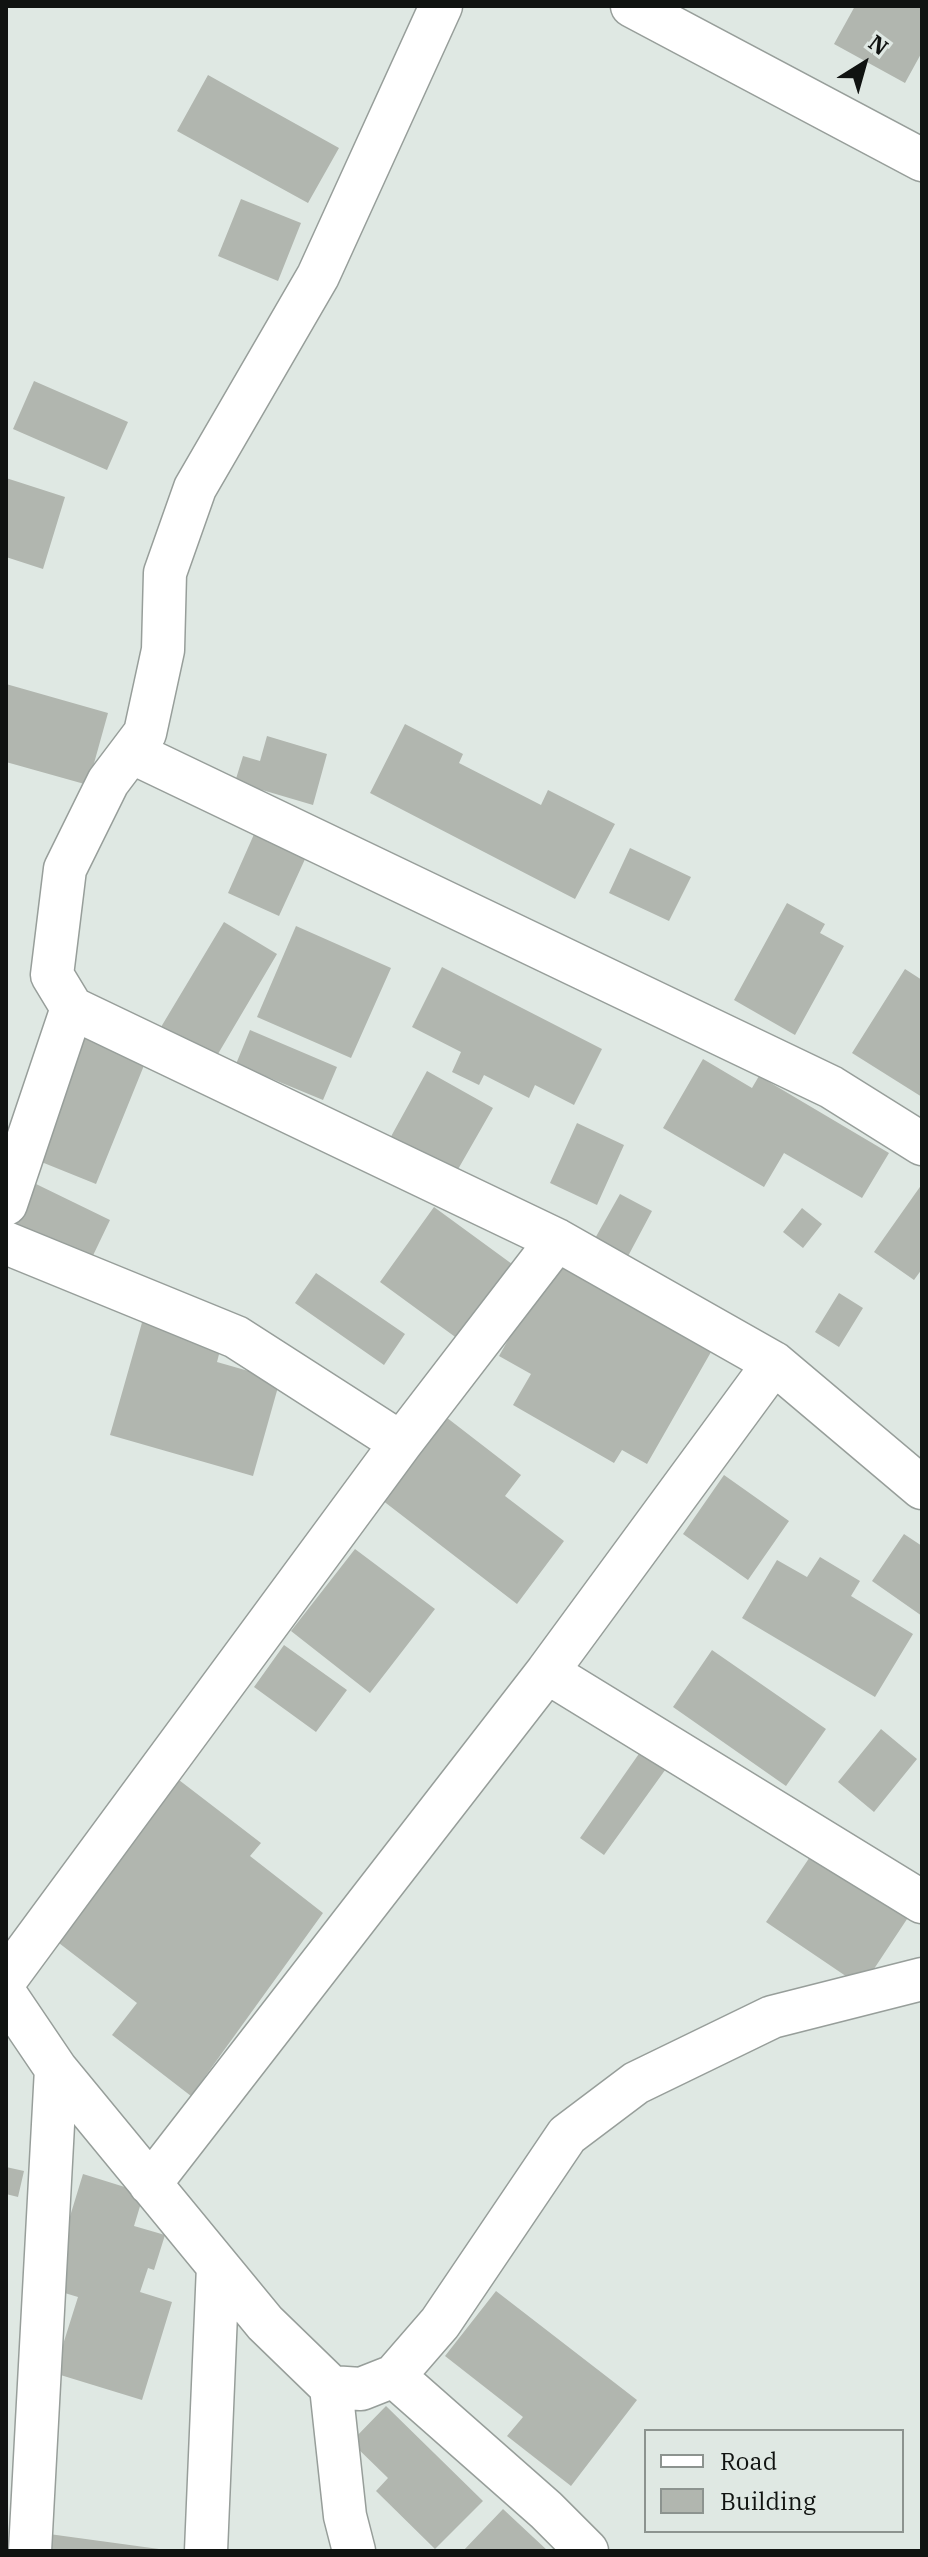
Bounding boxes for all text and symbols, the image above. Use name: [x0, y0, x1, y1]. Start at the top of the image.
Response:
north arrow: [824, 24, 904, 104]
text: N: [863, 28, 894, 61]
legend: [644, 2429, 904, 2533]
text: Road: [720, 2445, 777, 2477]
text: Building: [720, 2485, 816, 2517]

